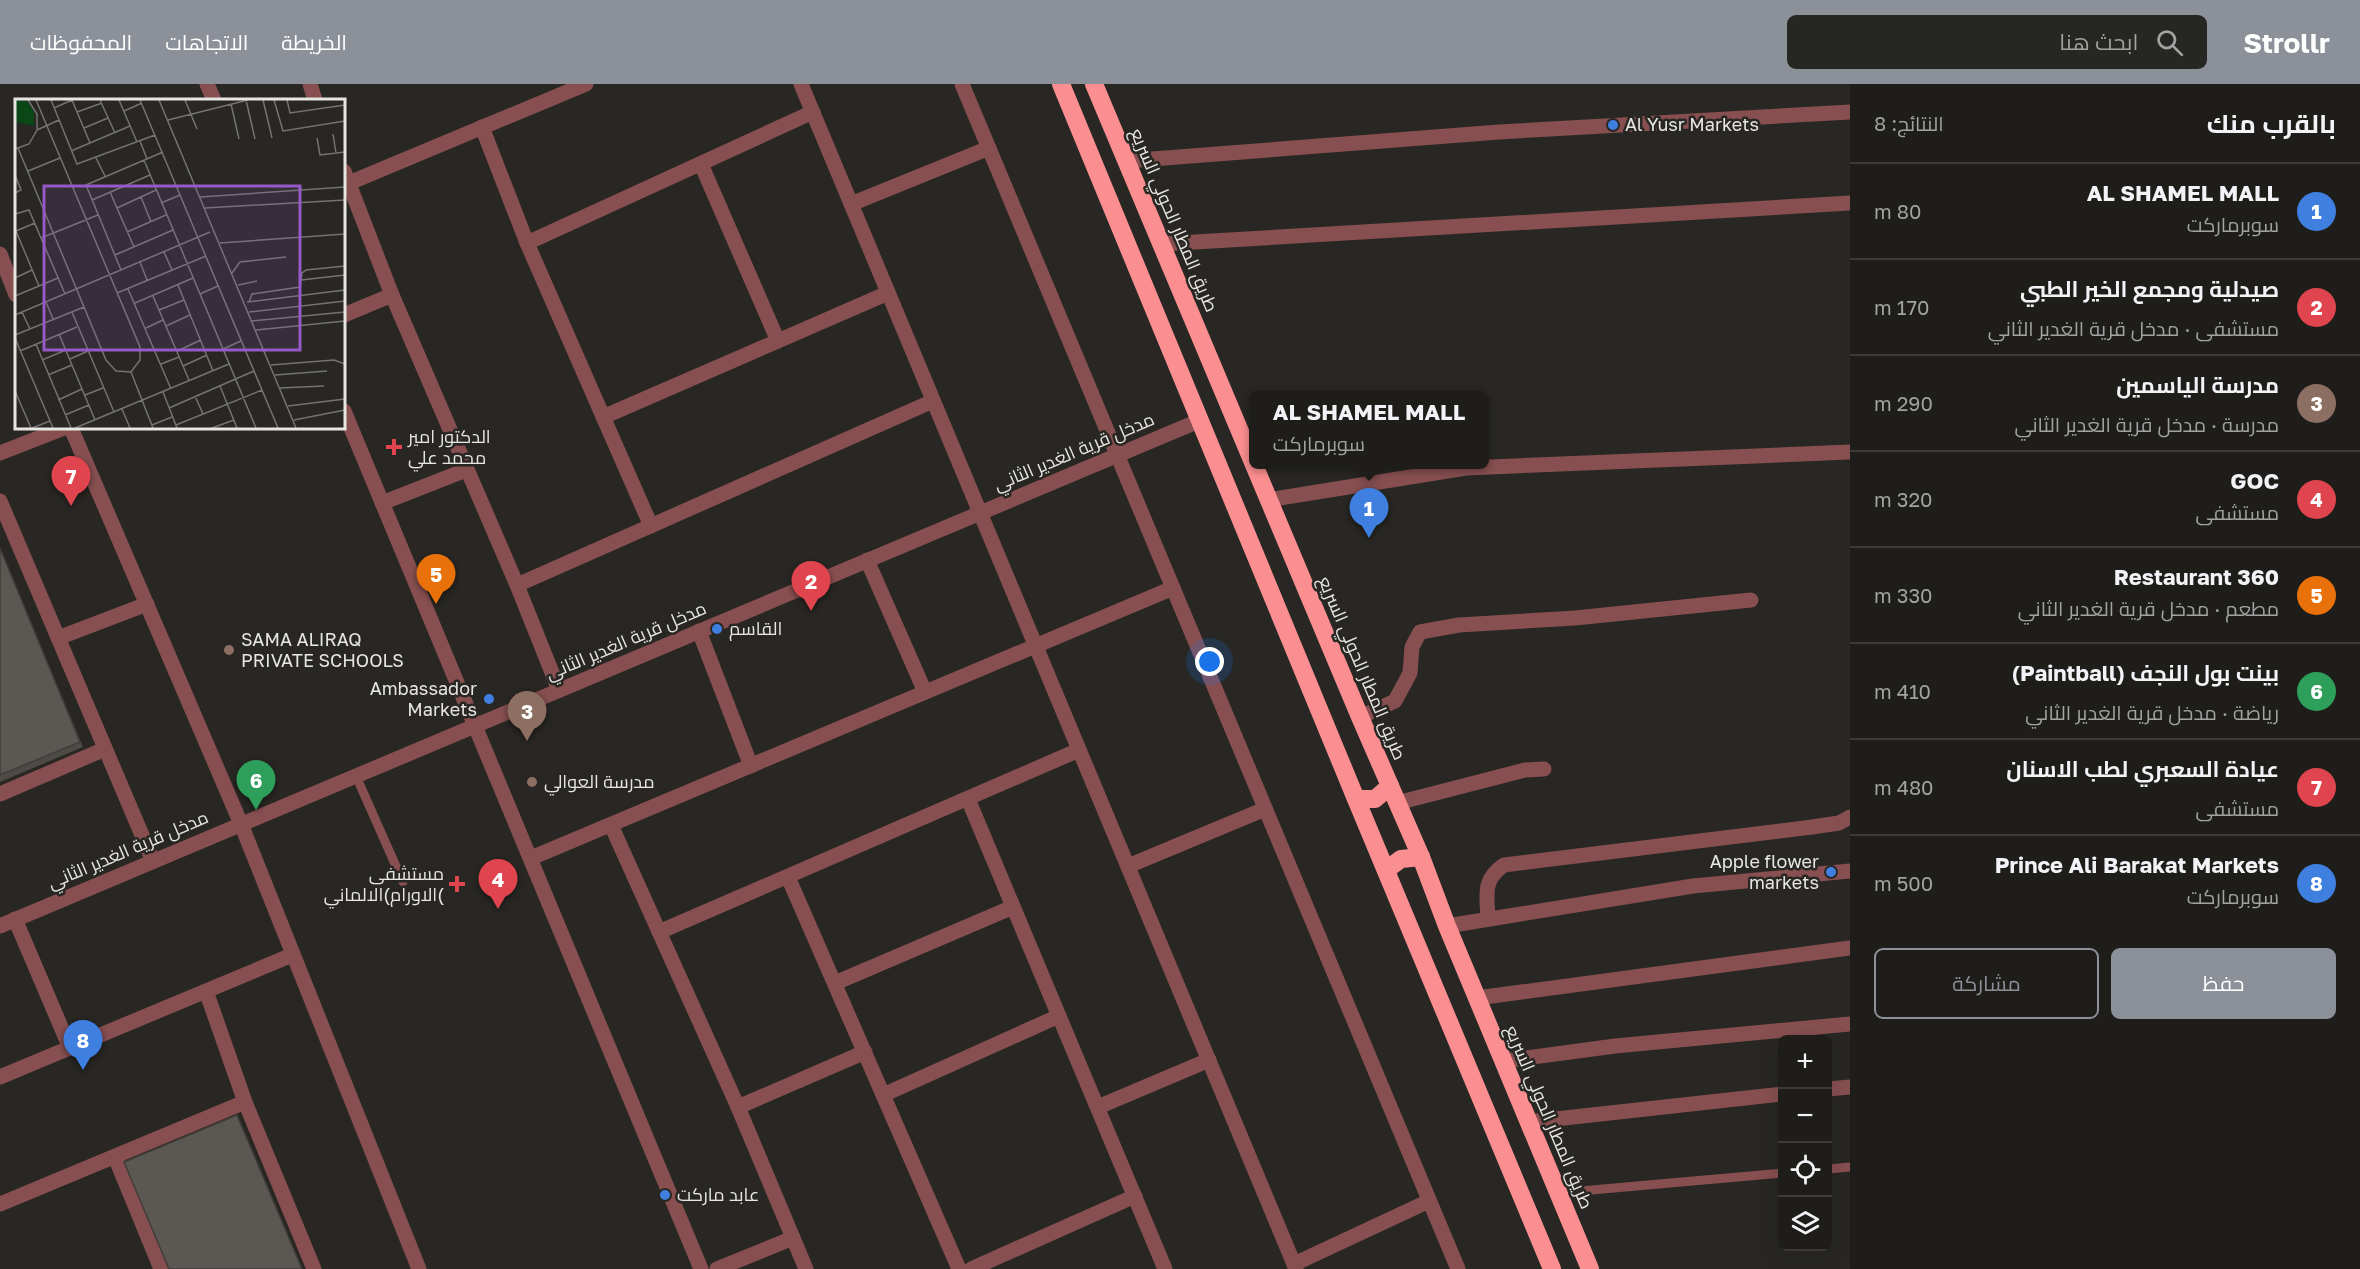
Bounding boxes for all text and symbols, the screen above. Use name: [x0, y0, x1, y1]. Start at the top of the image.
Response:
search box: [1787, 15, 2207, 69]
icon: search: [2153, 26, 2186, 59]
text: Strollr: [2243, 26, 2330, 59]
text: ابحث هنا: [2059, 28, 2138, 55]
text: المحفوظات: [30, 29, 132, 55]
text: الاتجاهات: [165, 29, 248, 55]
text: الخريطة: [281, 29, 347, 55]
inset map: [15, 99, 345, 429]
text: بالقرب منك: [2207, 108, 2336, 139]
text: النتائج: 8: [1874, 111, 1944, 135]
place label: Al Yusr Markets: [1625, 113, 1759, 135]
marker: Al Yusr Markets: [1606, 118, 1620, 132]
street label: طريق المطار الحولي السريع: [1123, 124, 1224, 316]
text: AL SHAMEL MALL: [2087, 179, 2279, 206]
text: 80 m: [1874, 199, 1921, 223]
text: 1: [2311, 199, 2322, 223]
text: سوبرماركت: [2187, 212, 2279, 236]
text: صيدلية ومجمع الخير الطبي: [2020, 275, 2279, 302]
text: 170 m: [1874, 295, 1929, 319]
text: 2: [2310, 295, 2323, 319]
text: مستشفى · مدخل قرية الغدير الثاني: [1988, 316, 2279, 340]
text: مدرسة الياسمين: [2116, 371, 2279, 398]
popup: [1249, 391, 1489, 469]
text: 290 m: [1874, 391, 1933, 415]
text: 3: [2310, 391, 2323, 415]
text: AL SHAMEL MALL: [1273, 398, 1465, 425]
street label: مدخل قرية الغدير الثاني: [990, 407, 1159, 499]
text: مدرسة · مدخل قرية الغدير الثاني: [2015, 412, 2279, 436]
place label: الدكتور امير محمد علي: [407, 425, 491, 472]
text: سوبرماركت: [1273, 431, 1365, 455]
marker: الدكتور امير محمد علي: [385, 438, 403, 456]
pin: 7: [52, 456, 90, 506]
text: GOC: [2230, 467, 2279, 494]
text: 320 m: [1874, 487, 1932, 511]
text: 4: [2310, 487, 2323, 511]
pin: 1: [1350, 488, 1388, 538]
text: مستشفى: [2195, 500, 2279, 524]
pin: 5: [416, 554, 456, 604]
pin: 2: [792, 562, 830, 611]
text: 360 Restaurant: [2114, 563, 2279, 590]
street label: طريق المطار الحولي السريع: [1311, 572, 1412, 764]
text: 330 m: [1874, 583, 1933, 607]
text: 5: [2310, 583, 2323, 607]
street label: مدخل قرية الغدير الثاني: [542, 596, 711, 688]
text: مطعم · مدخل قرية الغدير الثاني: [2018, 596, 2279, 620]
place label: القاسم: [729, 617, 782, 641]
marker: القاسم: [710, 622, 724, 636]
place label: SAMA ALIRAQ PRIVATE SCHOOLS: [241, 628, 404, 671]
marker: SAMA ALIRAQ PRIVATE SCHOOLS: [222, 643, 236, 657]
your location: [1195, 647, 1224, 676]
text: بينت بول النجف (Paintball): [2012, 659, 2279, 686]
place label: Ambassador Markets: [370, 677, 477, 720]
text: 410 m: [1874, 679, 1931, 703]
text: 6: [2310, 679, 2323, 703]
marker: Ambassador Markets: [482, 692, 496, 706]
pin: 3: [508, 692, 546, 741]
text: رياضة · مدخل قرية الغدير الثاني: [2025, 700, 2279, 724]
text: عيادة السعبري لطب الاسنان: [2006, 755, 2279, 782]
pin: 6: [236, 760, 276, 810]
place label: مدرسة العوالي: [544, 770, 655, 796]
marker: مدرسة العوالي: [525, 775, 539, 789]
text: 480 m: [1874, 775, 1934, 799]
text: 7: [2311, 775, 2322, 799]
text: مستشفى: [2195, 796, 2279, 820]
street label: مدخل قرية الغدير الثاني: [44, 805, 213, 897]
place label: Apple flower markets: [1710, 850, 1819, 893]
text: Prince Ali Barakat Markets: [1995, 851, 2279, 878]
pin: 4: [478, 860, 518, 909]
place label: مستشفى الاورام)الالماني(: [324, 862, 444, 909]
marker: Apple flower markets: [1824, 865, 1838, 879]
text: 500 m: [1874, 871, 1933, 895]
text: 8: [2310, 871, 2323, 895]
marker: مستشفى الاورام)الالماني(: [448, 875, 466, 893]
text: سوبرماركت: [2187, 884, 2279, 908]
button: مشاركة: [1874, 948, 2099, 1019]
button: حفظ: [2111, 948, 2336, 1019]
pin: 8: [64, 1020, 103, 1070]
street label: طريق المطار الحولي السريع: [1498, 1021, 1599, 1213]
map controls: [1778, 1035, 1832, 1251]
button: +: [1778, 1035, 1832, 1089]
button: −: [1778, 1089, 1832, 1143]
button: locate: [1778, 1143, 1832, 1197]
place label: عابد ماركت: [677, 1183, 759, 1206]
marker: عابد ماركت: [658, 1188, 672, 1202]
button: layers: [1778, 1197, 1832, 1251]

